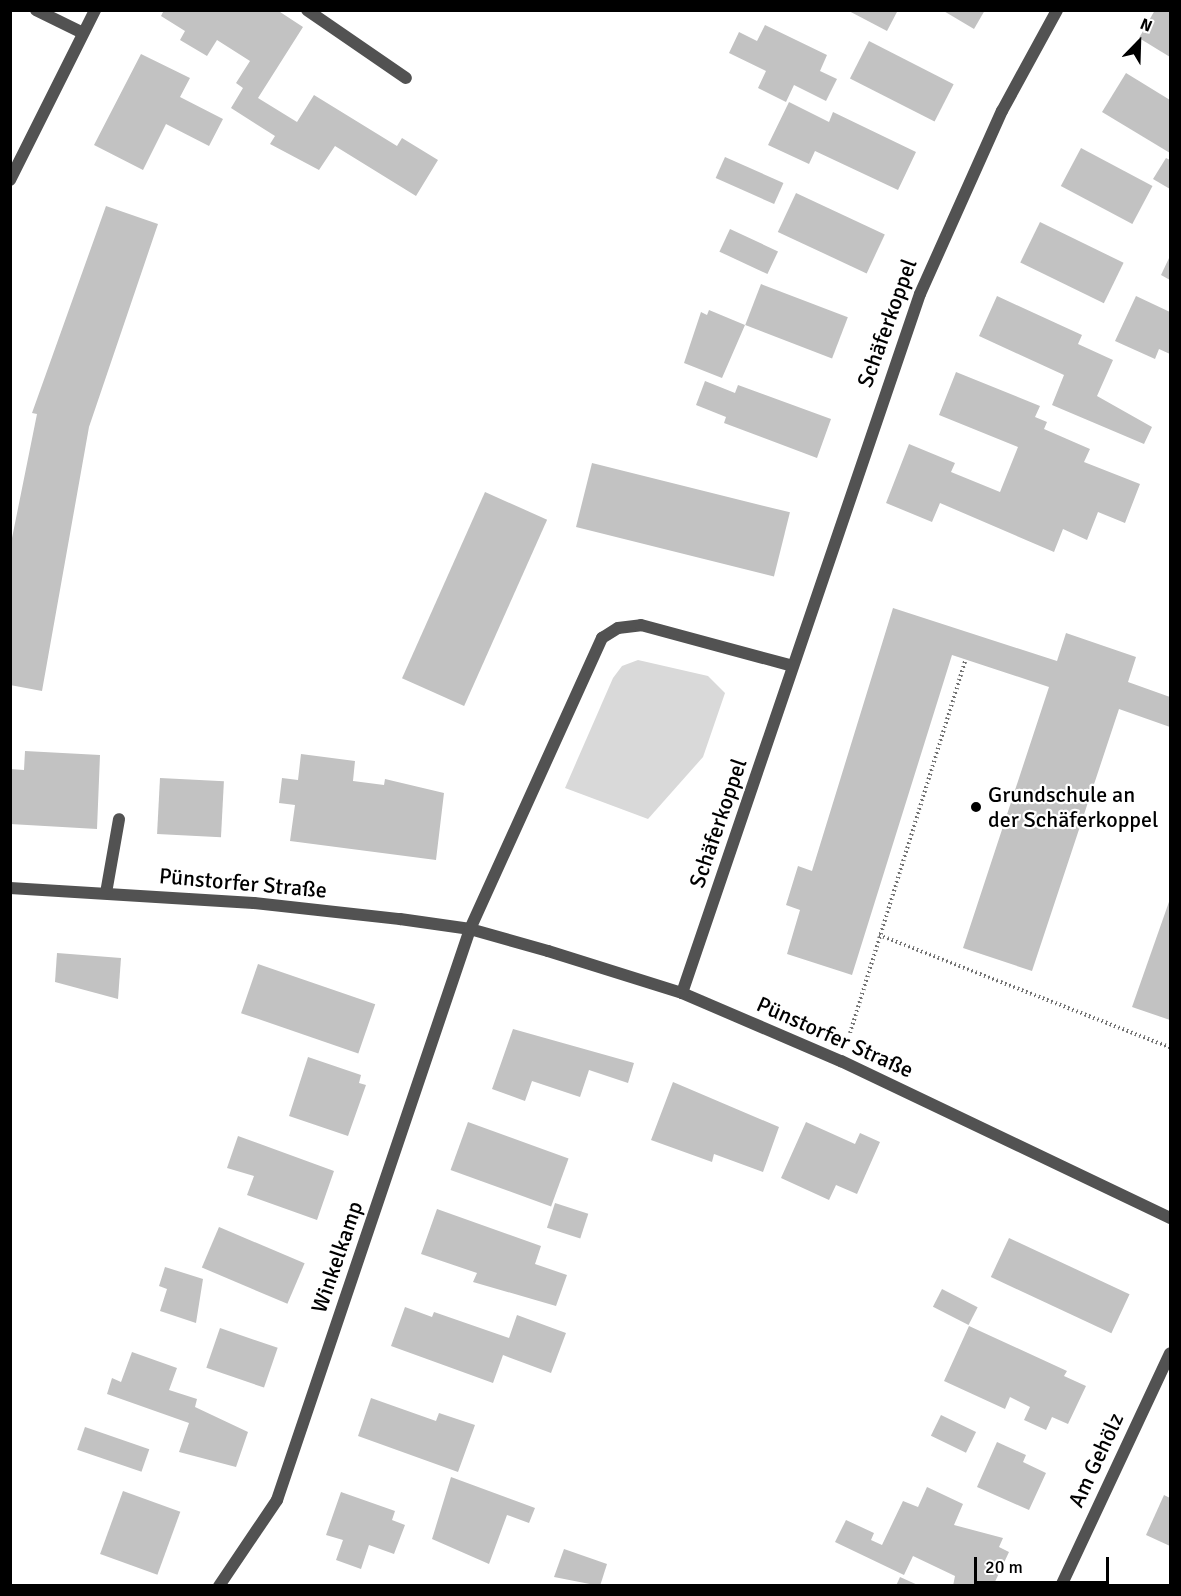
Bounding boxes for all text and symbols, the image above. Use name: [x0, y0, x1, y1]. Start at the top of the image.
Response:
north arrow: [1109, 12, 1169, 72]
text: N: [1137, 14, 1155, 37]
street label: Schäferkoppel: [852, 255, 922, 391]
street label: Schäferkoppel: [684, 755, 752, 891]
place label: Grundschule an der Schäferkoppel: [988, 781, 1158, 832]
marker: Grundschule an der Schäferkoppel: [969, 800, 983, 814]
street label: Pünstorfer Straße: [158, 863, 328, 903]
street label: Pünstorfer Straße: [753, 991, 917, 1083]
street label: Winkelkamp: [306, 1198, 368, 1316]
street label: Am Gehölz: [1063, 1409, 1129, 1511]
scale bar: [977, 1545, 1112, 1583]
text: 20 m: [985, 1556, 1023, 1578]

